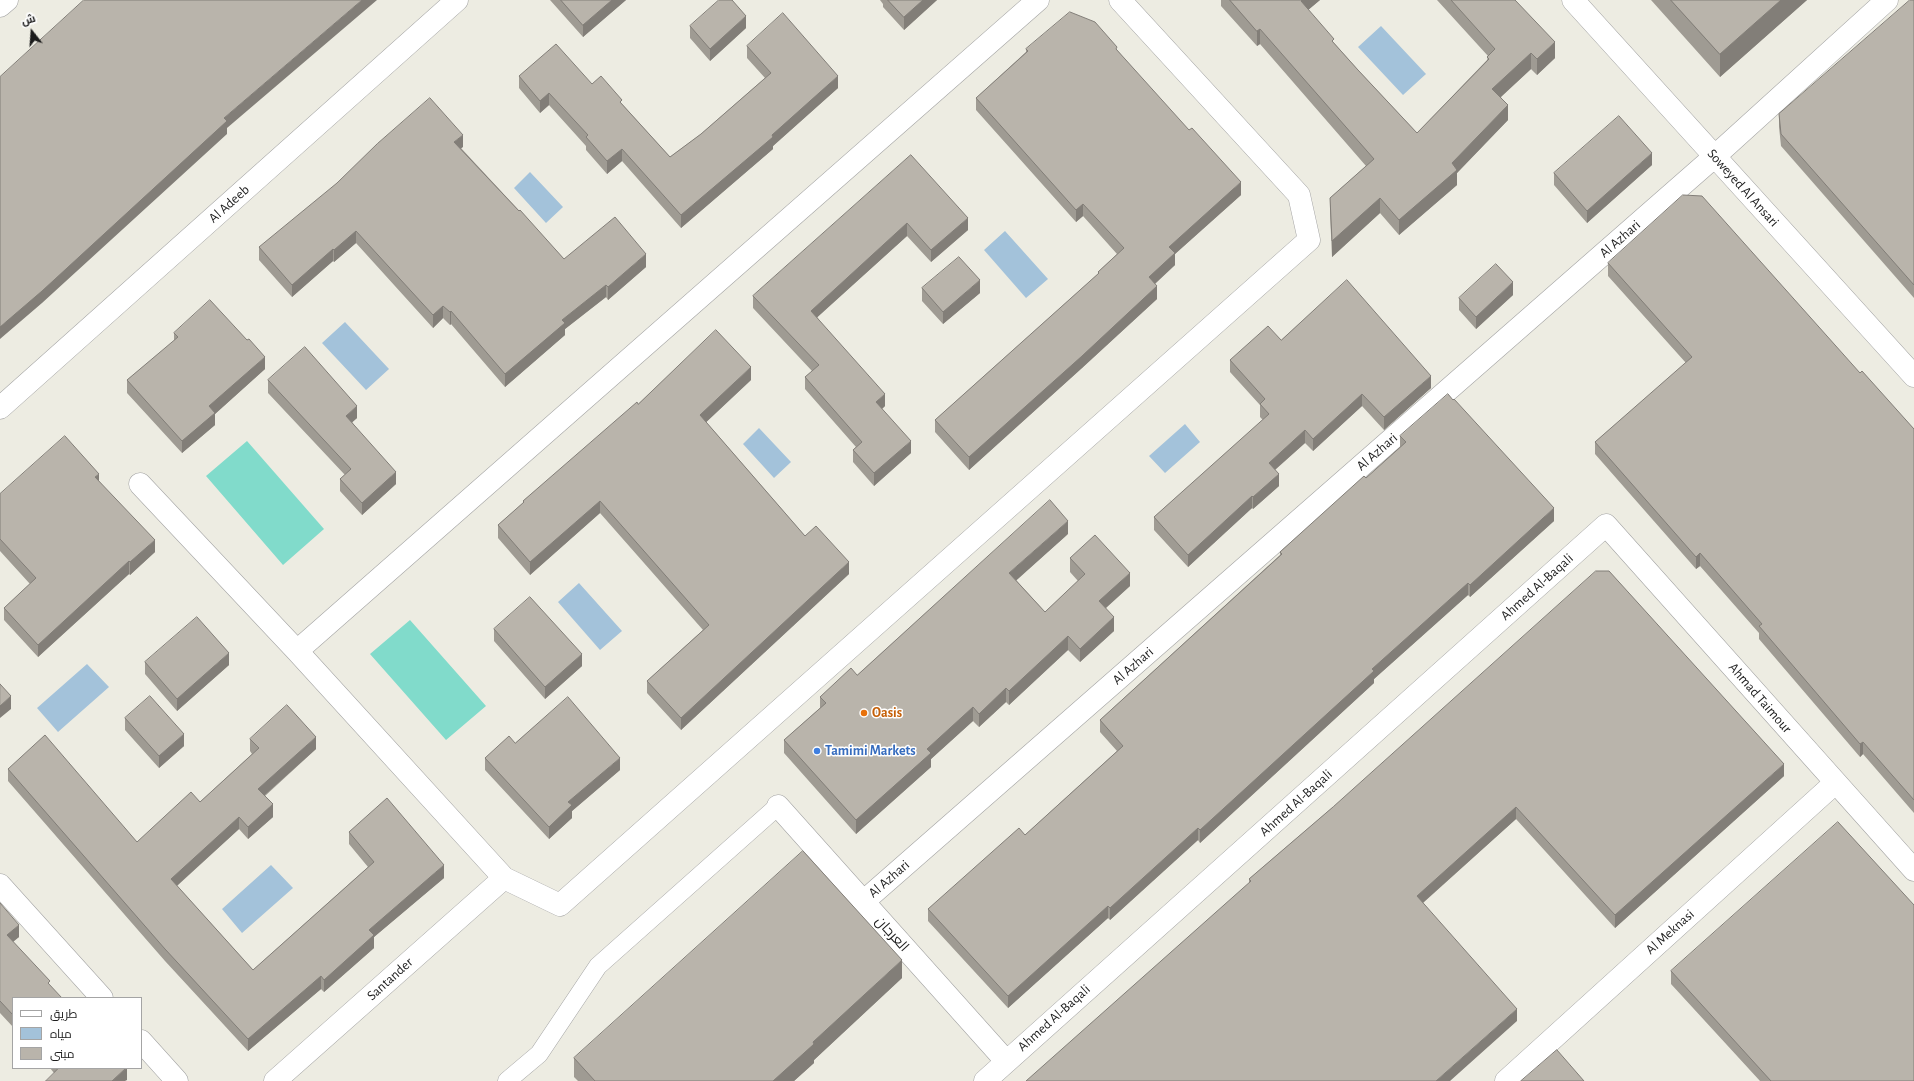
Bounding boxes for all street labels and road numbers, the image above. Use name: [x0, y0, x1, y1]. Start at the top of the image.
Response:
street label: Soweyed Al Ansari: [1704, 146, 1782, 230]
street label: Al Adeeb: [205, 181, 253, 227]
street label: Al Azhari: [1596, 217, 1644, 261]
street label: Al Azhari: [1353, 430, 1401, 474]
street label: Ahmed Al-Baqali: [1497, 550, 1577, 624]
street label: Al Azhari: [1109, 644, 1157, 688]
street label: Ahmad Taimour: [1725, 659, 1795, 737]
street label: Ahmed Al-Baqali: [1256, 766, 1336, 840]
street label: Al Azhari: [865, 857, 913, 901]
street label: Al Meknasi: [1642, 906, 1698, 958]
street label: العرجان: [872, 913, 912, 955]
street label: Santander: [364, 954, 416, 1004]
street label: Ahmed Al-Baqali: [1014, 981, 1094, 1055]

